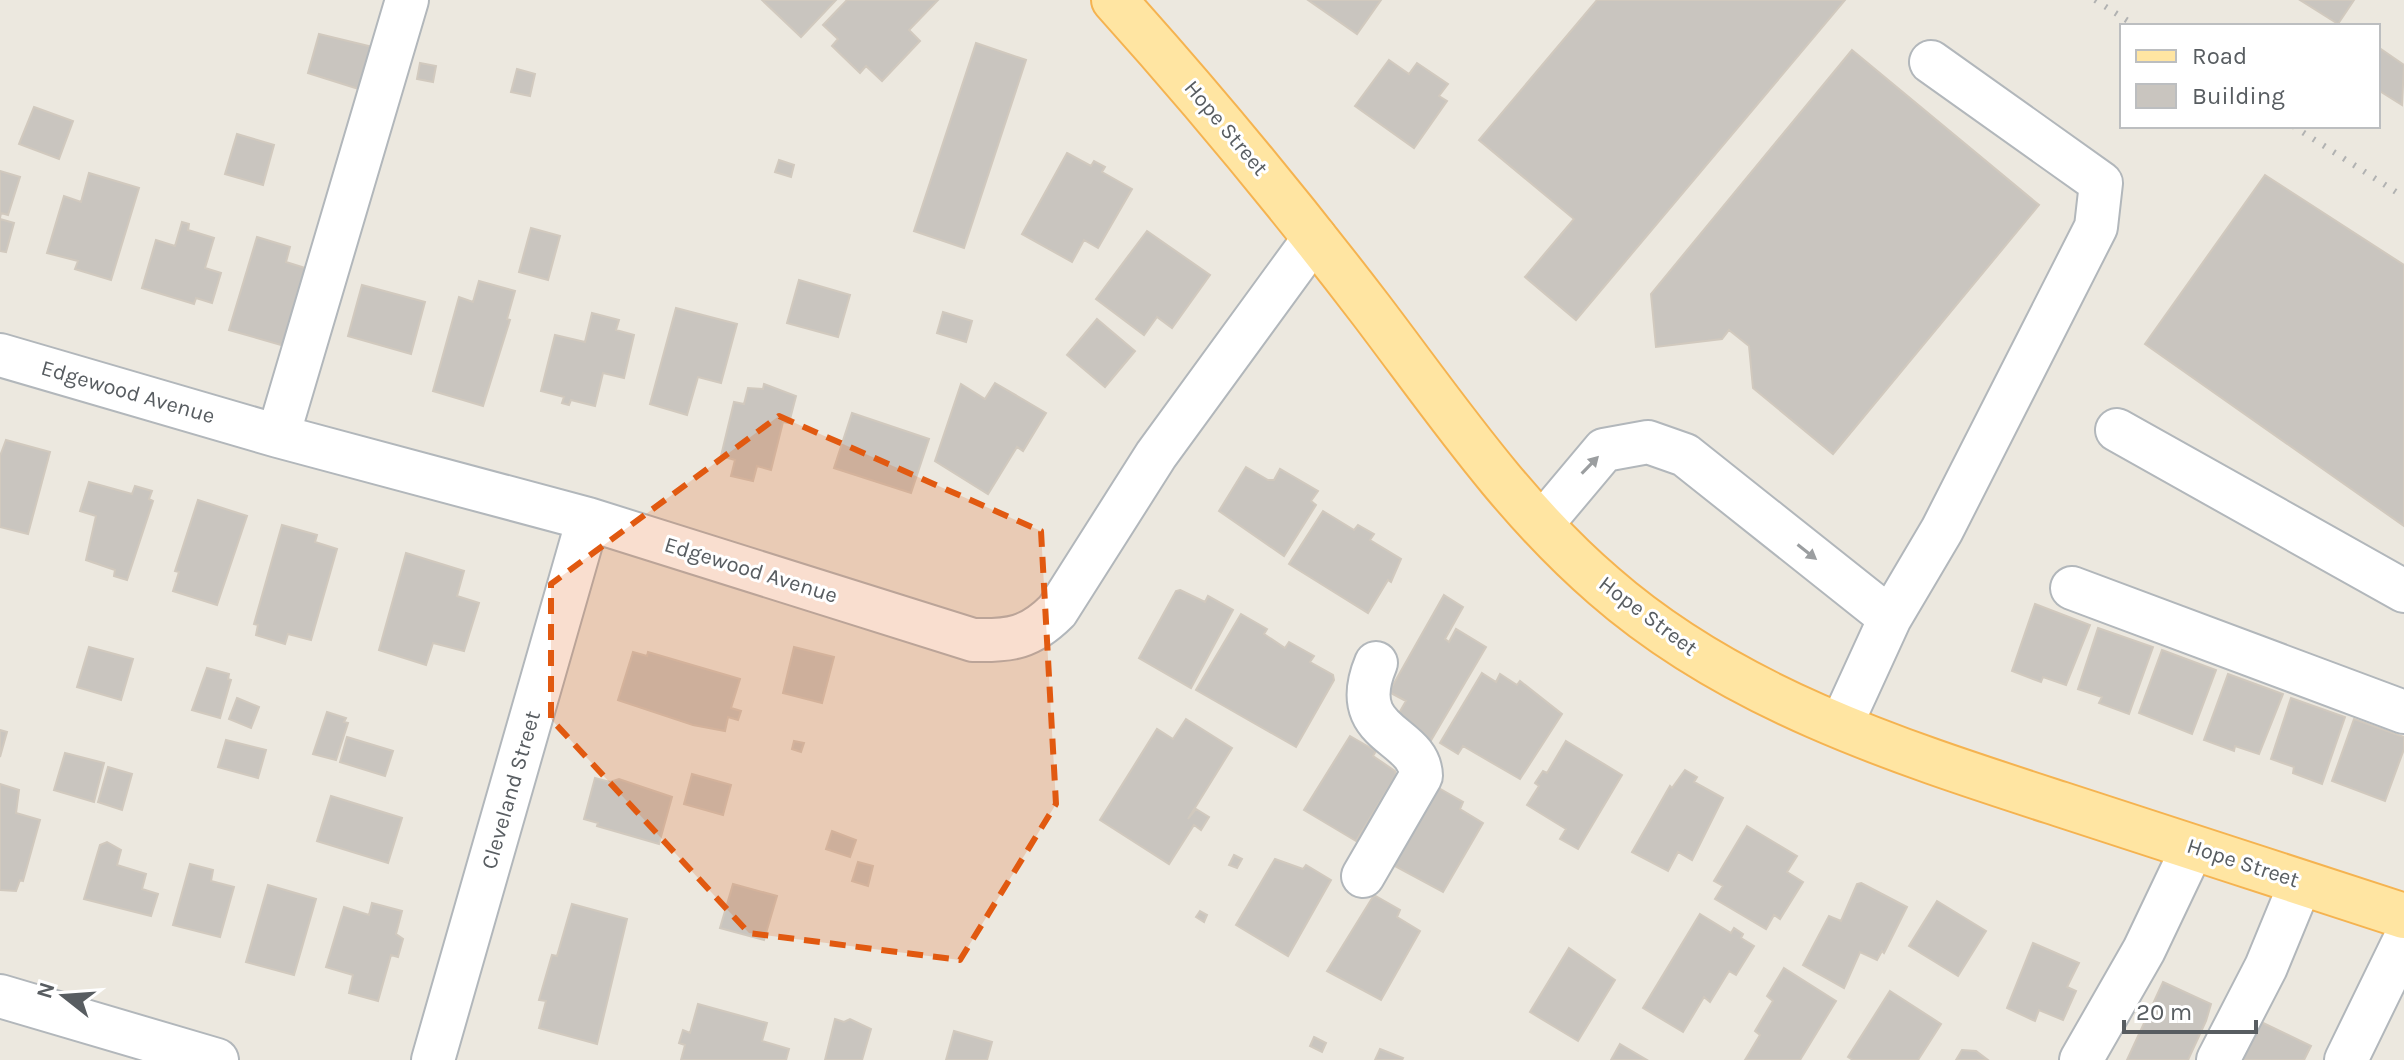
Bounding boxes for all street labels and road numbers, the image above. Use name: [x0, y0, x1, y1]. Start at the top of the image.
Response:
street label: Hope Street: [1179, 75, 1273, 181]
street label: Edgewood Avenue: [38, 355, 218, 429]
street label: Edgewood Avenue: [661, 531, 841, 609]
street label: Hope Street: [1594, 571, 1702, 661]
street label: Cleveland Street: [476, 708, 546, 872]
street label: Hope Street: [2184, 833, 2302, 893]

